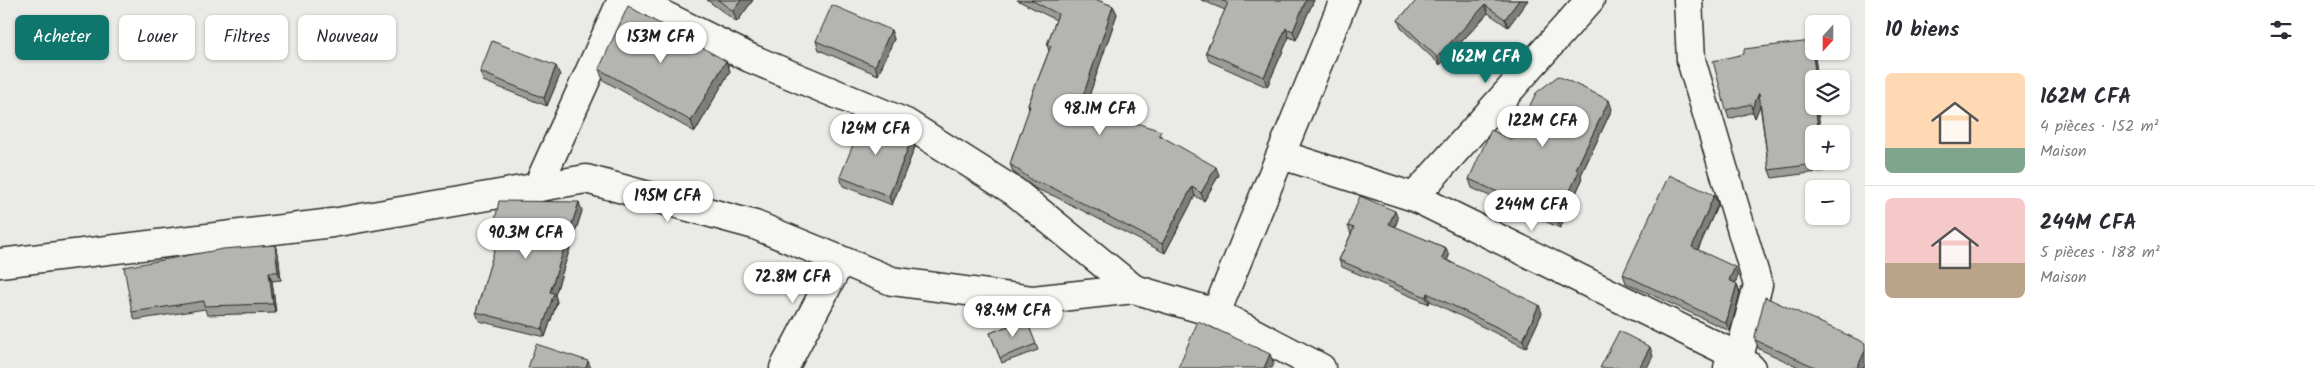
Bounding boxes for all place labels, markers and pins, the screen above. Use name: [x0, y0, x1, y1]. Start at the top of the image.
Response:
pin: 153M CFA: [609, 22, 713, 64]
pin: 162M CFA: [1434, 42, 1538, 84]
pin: 98.1M CFA: [1043, 94, 1157, 136]
pin: 122M CFA: [1491, 106, 1595, 148]
pin: 124M CFA: [824, 114, 928, 156]
pin: 195M CFA: [616, 180, 720, 223]
pin: 244M CFA: [1480, 190, 1584, 232]
pin: 90.3M CFA: [469, 218, 583, 260]
pin: 72.8M CFA: [736, 262, 850, 304]
pin: 98.4M CFA: [956, 296, 1070, 338]

